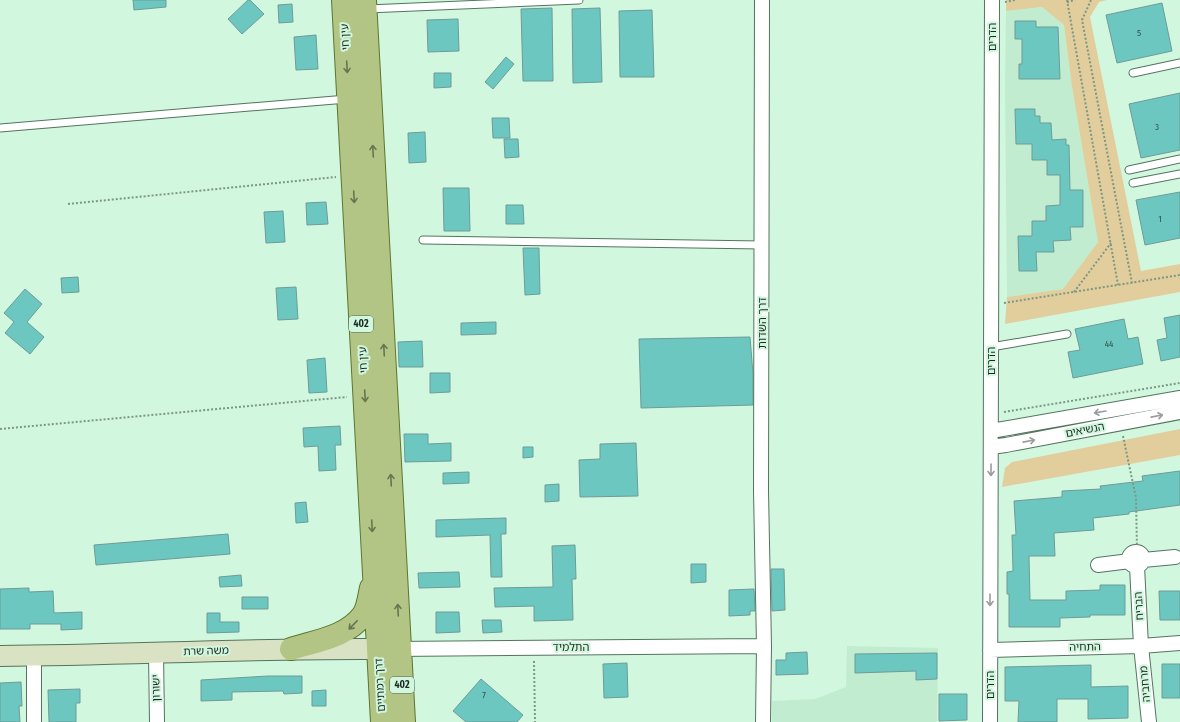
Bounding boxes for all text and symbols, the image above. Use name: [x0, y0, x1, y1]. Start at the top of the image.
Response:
street label: עין חי: [338, 23, 352, 51]
street label: הדרים: [986, 23, 999, 51]
house number: 5: [1137, 28, 1141, 38]
one-way arrow: [343, 60, 350, 73]
house number: 3: [1155, 122, 1159, 132]
one-way arrow: [369, 145, 377, 158]
one-way arrow: [350, 190, 357, 203]
house number: 1: [1158, 214, 1162, 224]
street label: דרך השדות: [756, 297, 769, 349]
road number: 402: [349, 316, 373, 332]
house number: 44: [1105, 339, 1114, 349]
one-way arrow: [380, 344, 388, 357]
street label: עין חי: [356, 346, 370, 374]
street label: הדרים: [985, 347, 998, 375]
one-way arrow: [361, 389, 368, 402]
one-way arrow: [1094, 408, 1107, 416]
one-way arrow: [1150, 412, 1163, 420]
street label: הנשיאים: [1064, 420, 1106, 440]
one-way arrow: [1022, 437, 1035, 445]
one-way arrow: [987, 463, 995, 476]
one-way arrow: [387, 474, 395, 487]
one-way arrow: [368, 519, 375, 532]
street label: הבריח: [1132, 591, 1146, 621]
one-way arrow: [986, 593, 994, 606]
one-way arrow: [395, 604, 402, 617]
one-way arrow: [349, 620, 358, 630]
street label: התחיה: [1069, 640, 1101, 654]
street label: התלמיד: [553, 641, 589, 654]
street label: משה שרת: [183, 644, 229, 658]
street label: דרך רמתיים: [372, 658, 388, 712]
street label: מרחביה: [1137, 665, 1153, 703]
street label: הדרים: [984, 671, 997, 699]
street label: ישורון: [149, 674, 163, 702]
road number: 402: [390, 677, 414, 693]
house number: 7: [482, 690, 486, 700]

